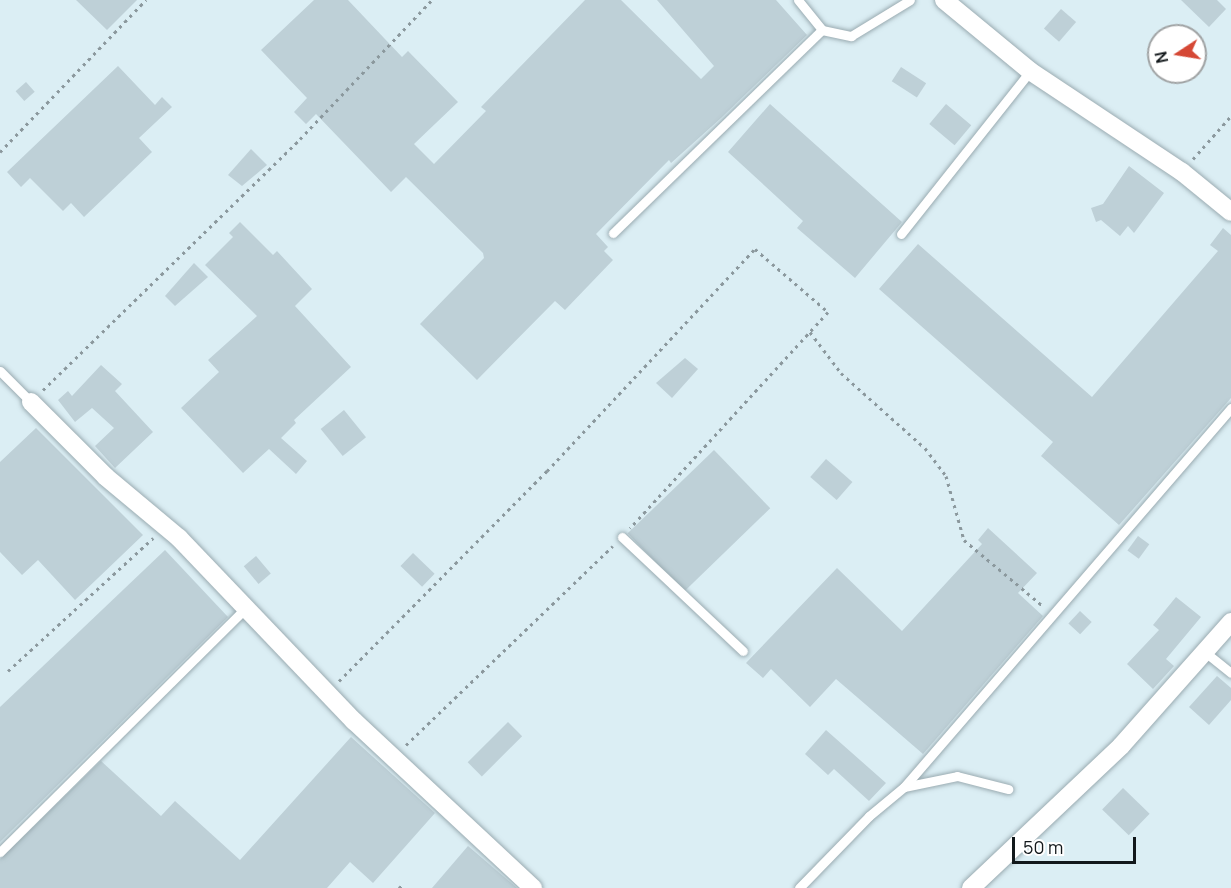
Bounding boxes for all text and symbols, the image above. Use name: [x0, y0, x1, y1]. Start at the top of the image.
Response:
north arrow: [1147, 24, 1207, 84]
text: N: [1149, 49, 1173, 65]
scale bar: [1015, 825, 1140, 863]
text: 50 m: [1023, 835, 1063, 859]

